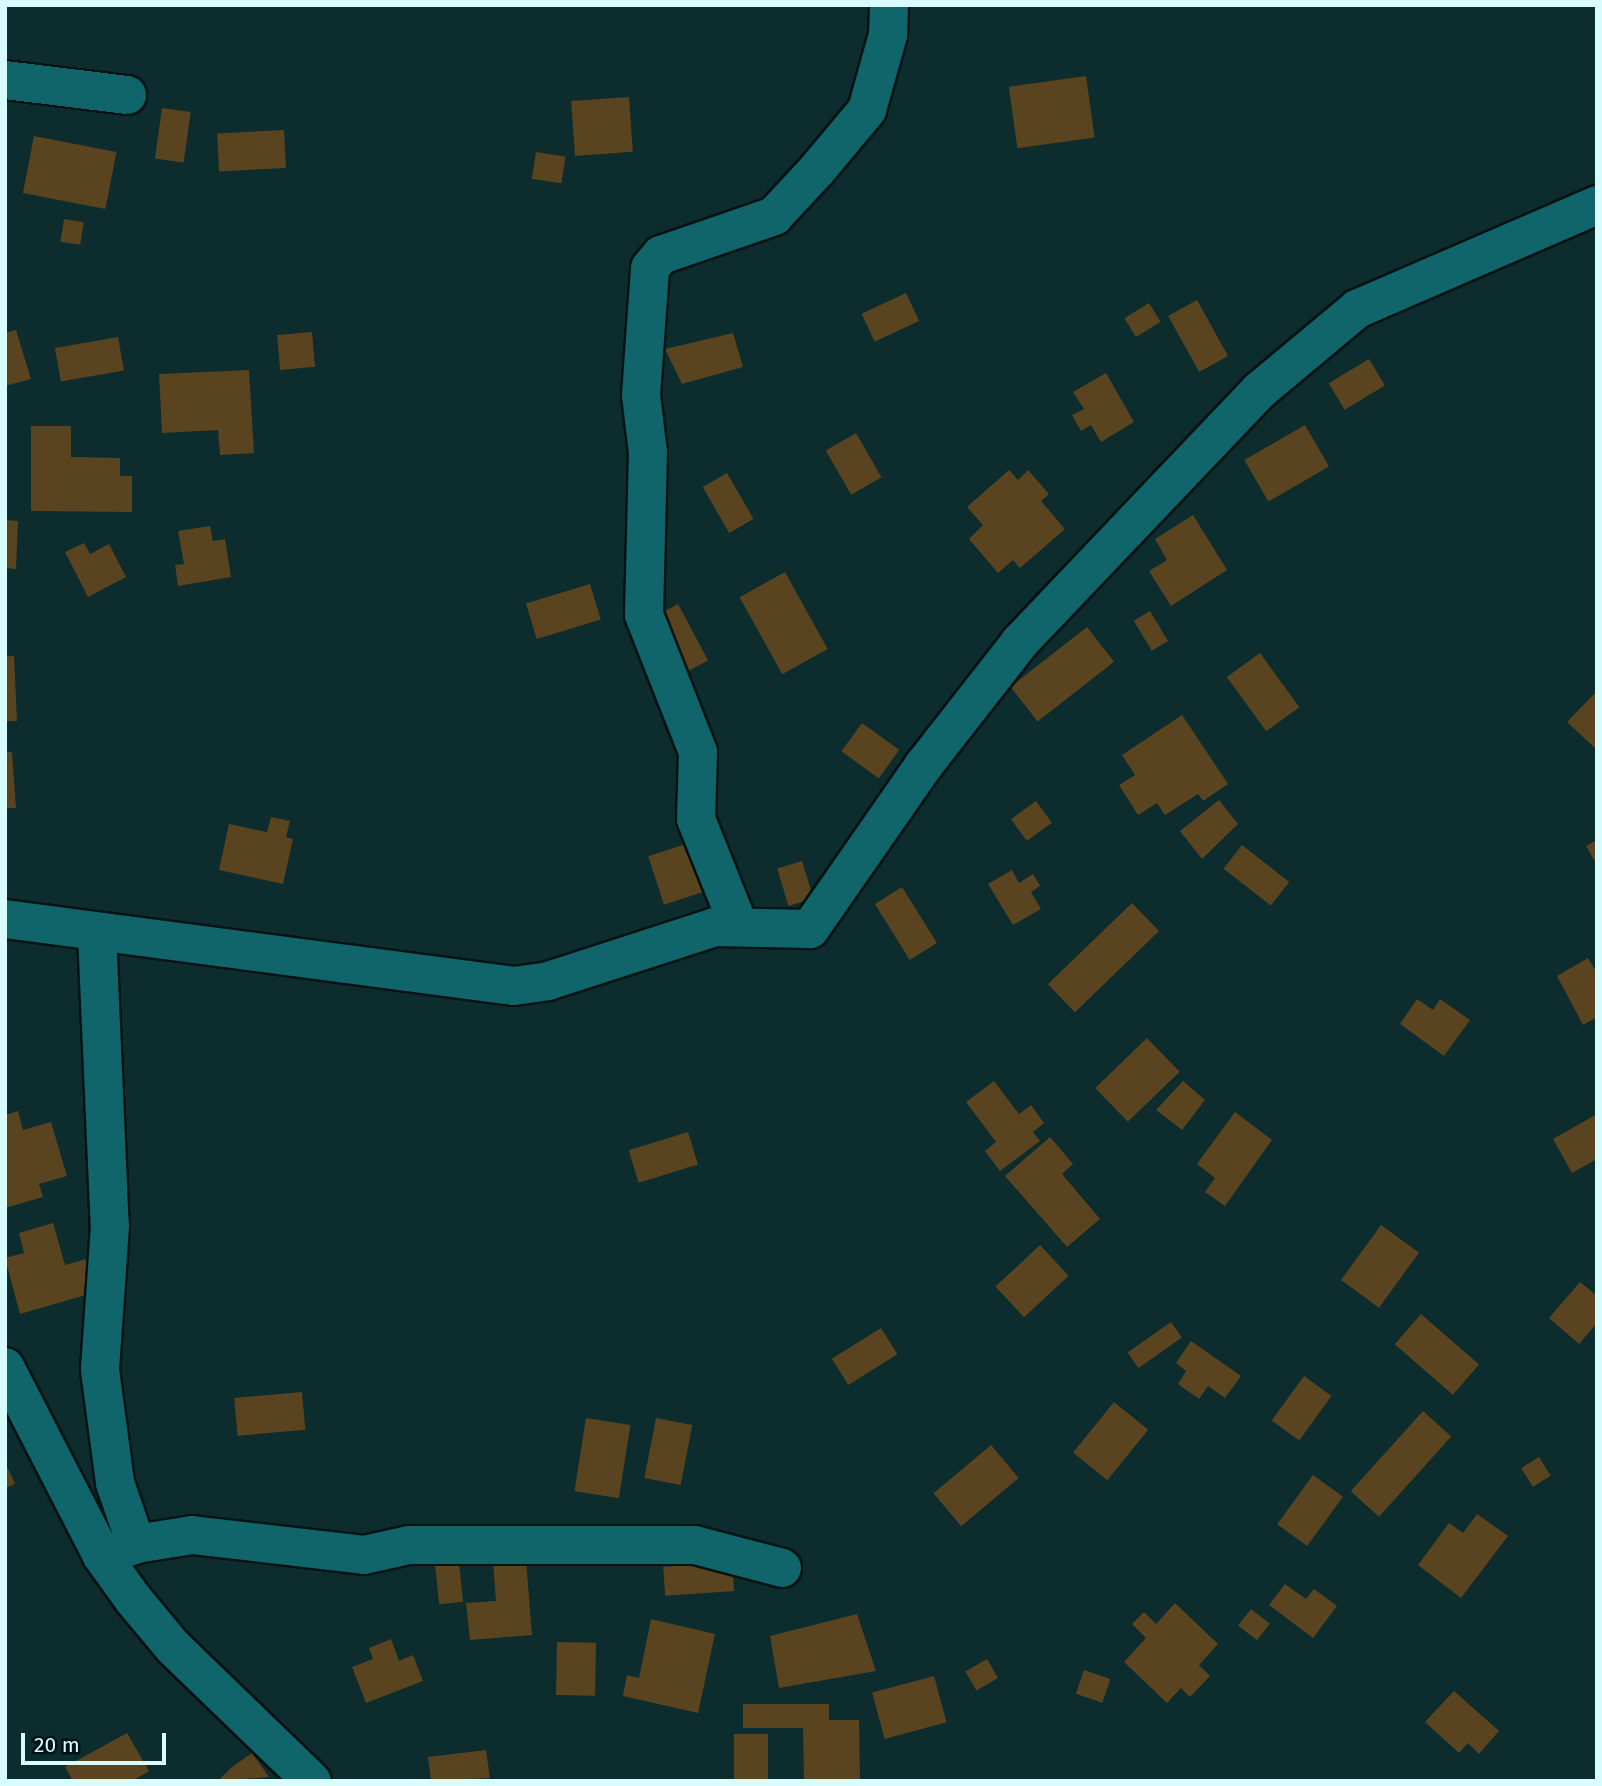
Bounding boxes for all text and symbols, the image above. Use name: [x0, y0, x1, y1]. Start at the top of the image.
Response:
scale bar: [24, 1720, 170, 1764]
text: 20 m: [34, 1732, 80, 1758]

